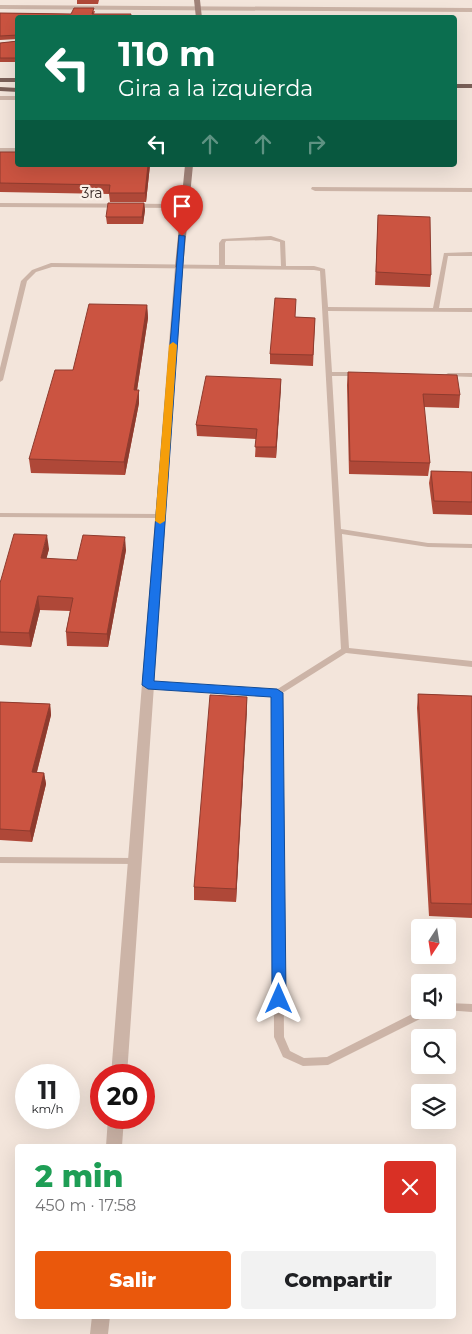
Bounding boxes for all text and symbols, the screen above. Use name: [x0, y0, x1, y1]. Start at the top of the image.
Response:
text: 110 m: [118, 32, 216, 75]
icon: left: [35, 35, 100, 100]
text: Gira a la izquierda: [118, 75, 313, 102]
icon: left: [143, 130, 171, 158]
icon: ahead: [196, 130, 224, 158]
icon: ahead: [249, 130, 277, 158]
icon: right: [302, 130, 330, 158]
street label: 3ra: [81, 184, 103, 202]
pin: [161, 185, 203, 236]
icon: arrive: [168, 192, 196, 220]
north arrow: [411, 919, 456, 964]
map controls: [411, 919, 456, 1129]
position arrow: [252, 972, 304, 1024]
button: sound: [411, 974, 456, 1019]
button: search: [411, 1029, 456, 1074]
speed limit sign: 20: [90, 1064, 155, 1129]
text: 11: [38, 1075, 57, 1105]
button: layers: [411, 1084, 456, 1129]
text: km/h: [31, 1101, 64, 1116]
text: 2 min: [35, 1158, 123, 1195]
button: close: [384, 1161, 436, 1213]
text: 450 m · 17:58: [35, 1196, 136, 1215]
button: Salir: [35, 1251, 231, 1309]
button: Compartir: [241, 1251, 436, 1309]

